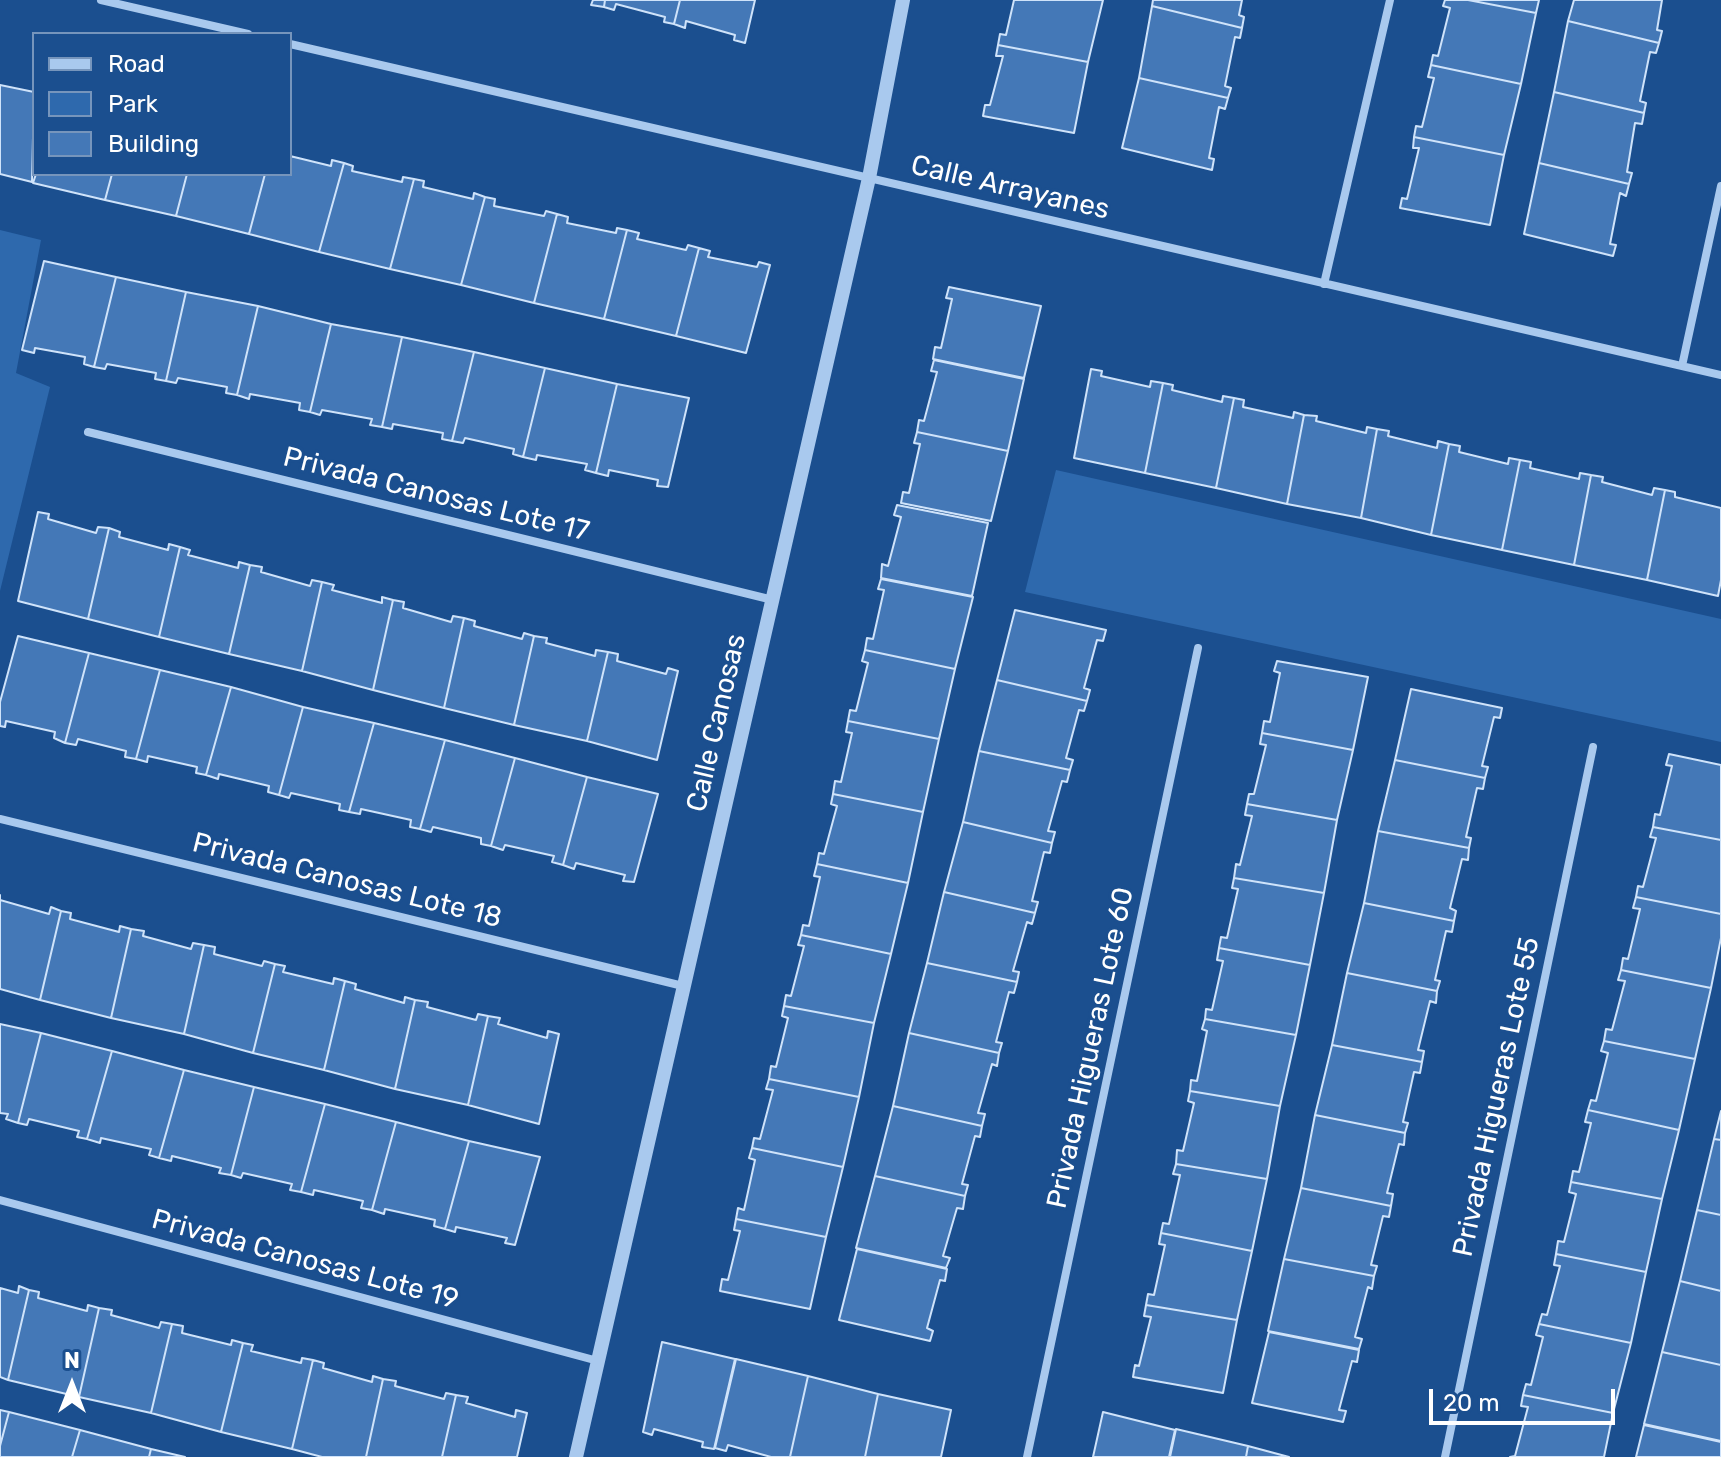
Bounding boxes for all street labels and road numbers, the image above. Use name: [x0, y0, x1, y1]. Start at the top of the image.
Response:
street label: Calle Arrayanes: [908, 149, 1112, 227]
street label: Privada Canosas Lote 17: [280, 441, 592, 549]
street label: Calle Canosas: [680, 631, 754, 815]
street label: Privada Canosas Lote 18: [189, 826, 505, 936]
street label: Privada Higueras Lote 60: [1041, 884, 1141, 1212]
street label: Privada Higueras Lote 55: [1447, 934, 1547, 1260]
street label: Privada Canosas Lote 19: [148, 1203, 462, 1317]

